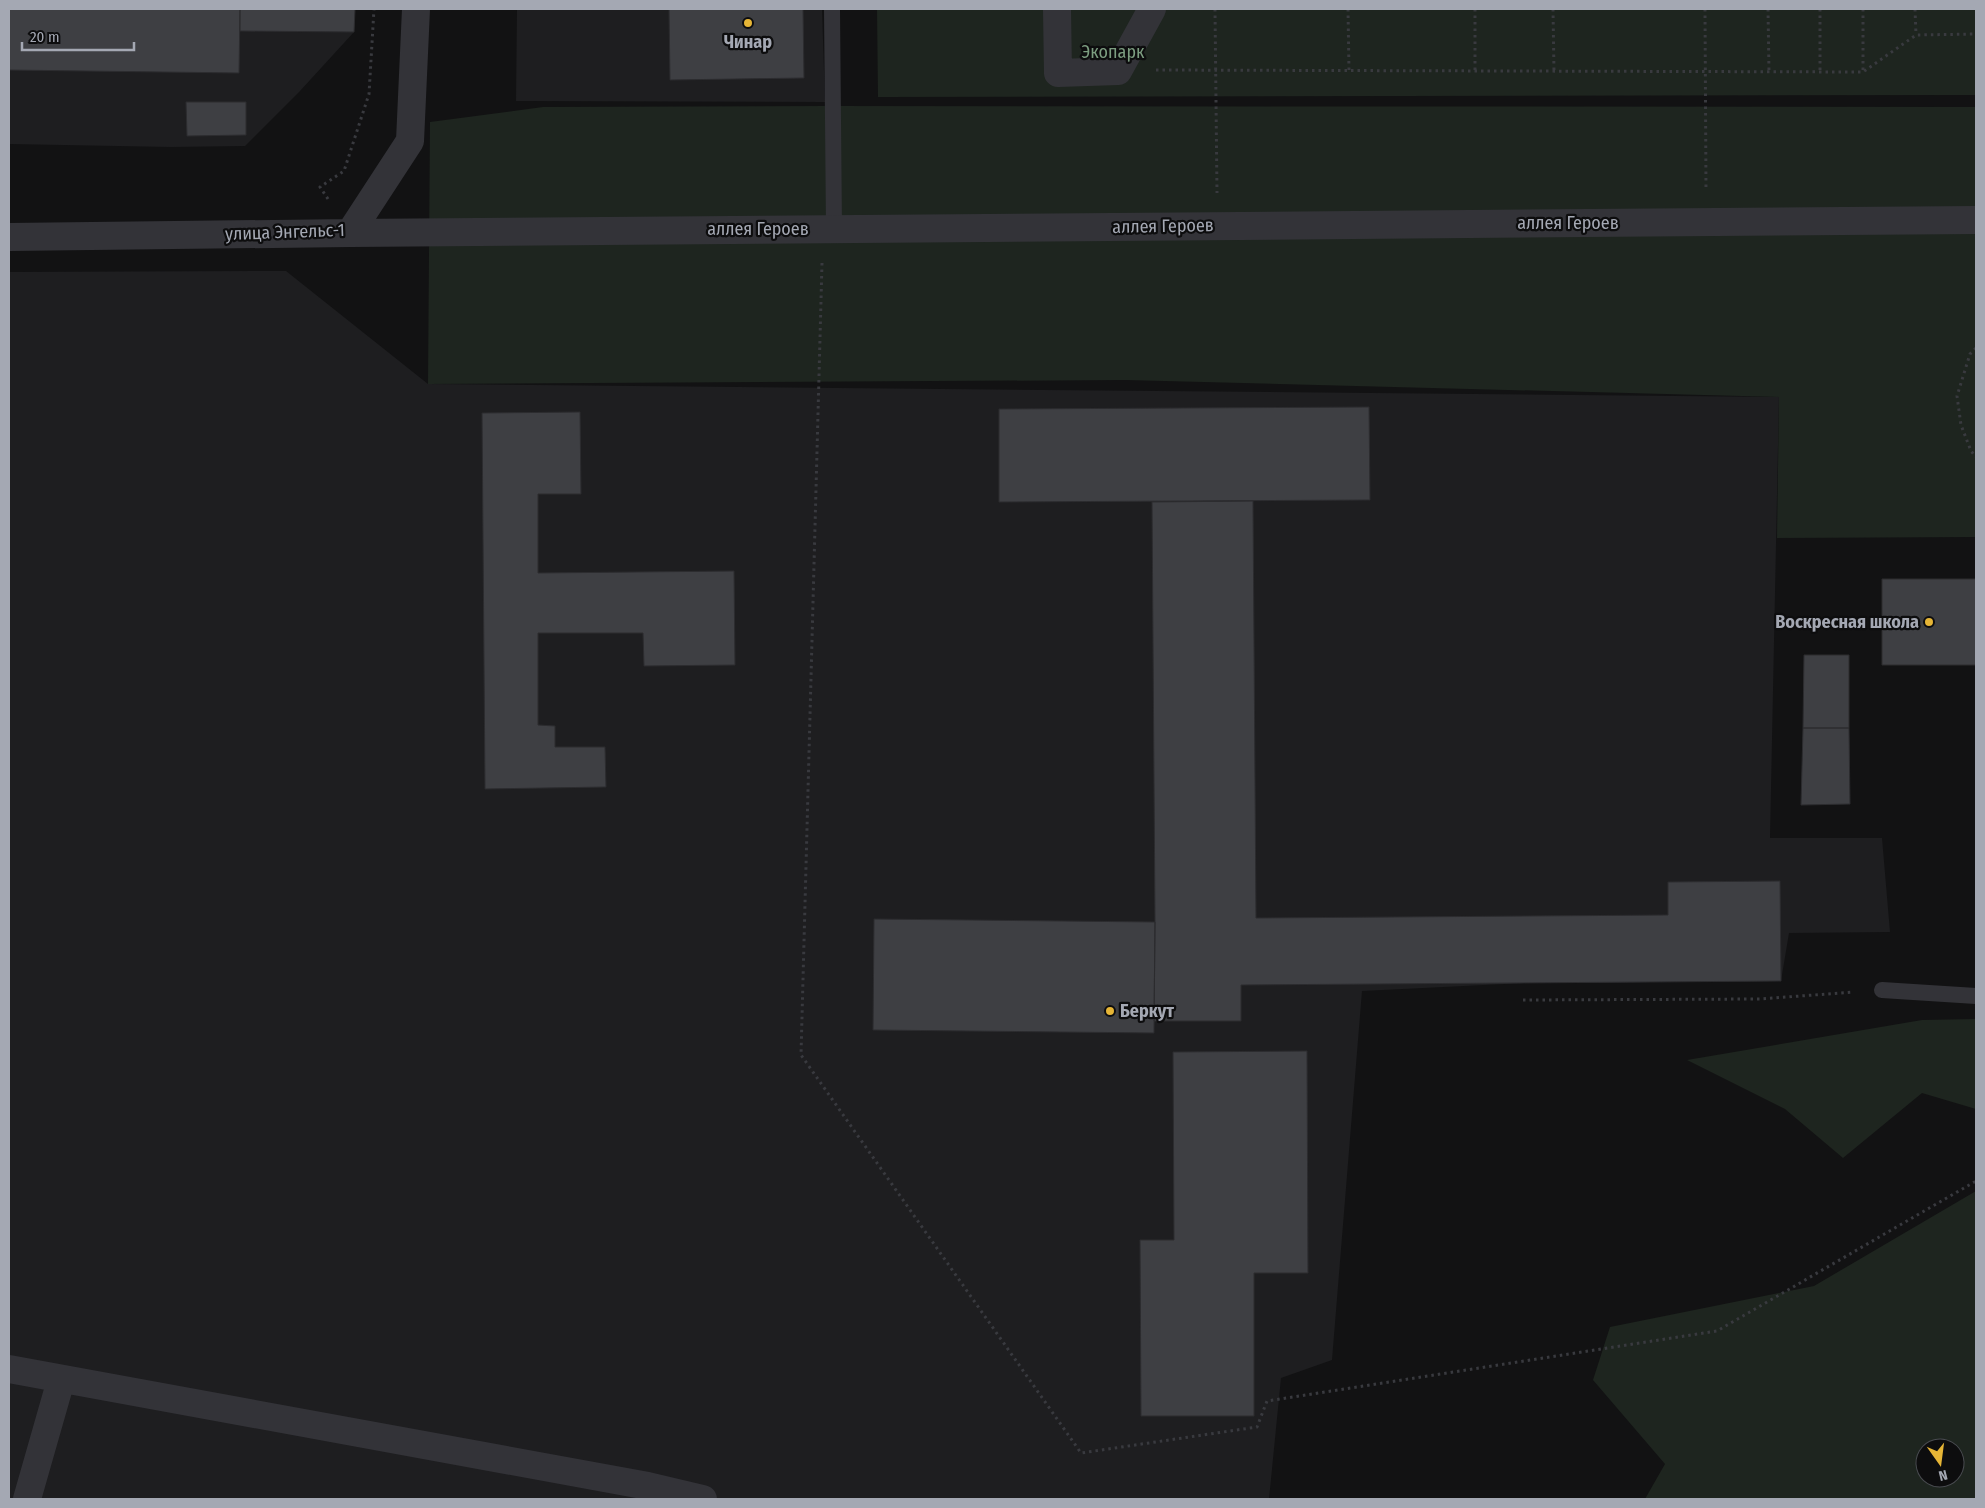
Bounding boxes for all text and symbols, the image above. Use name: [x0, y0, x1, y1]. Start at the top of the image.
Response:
marker: Чинар: [742, 17, 754, 29]
scale bar: [22, 20, 135, 52]
text: 20 m: [30, 28, 60, 46]
place label: Чинар: [724, 31, 772, 53]
park label: Экопарк: [1082, 41, 1145, 63]
street label: аллея Героев: [1517, 212, 1619, 234]
street label: аллея Героев: [1112, 214, 1214, 238]
street label: аллея Героев: [707, 218, 809, 240]
street label: улица Энгельс-1: [225, 219, 345, 245]
place label: Воскресная школа: [1775, 611, 1919, 633]
marker: Воскресная школа: [1923, 616, 1935, 628]
place label: Беркут: [1120, 1000, 1174, 1022]
marker: Беркут: [1104, 1005, 1116, 1017]
north arrow: [1915, 1438, 1965, 1488]
text: N: [1937, 1466, 1949, 1484]

